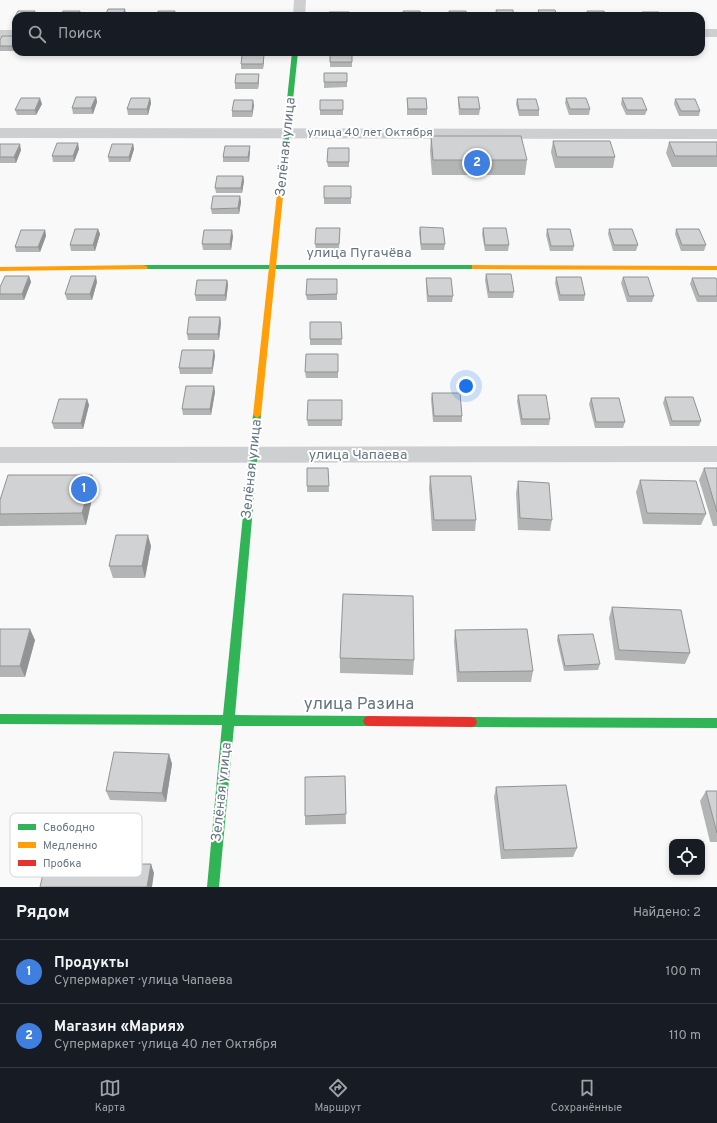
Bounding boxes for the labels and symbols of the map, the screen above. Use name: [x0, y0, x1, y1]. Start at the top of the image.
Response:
street label: Зелёная улица: [272, 96, 300, 198]
street label: улица 40 лет Октября: [307, 125, 433, 141]
pin: 2: [464, 148, 490, 178]
street label: улица Пугачёва: [306, 245, 412, 262]
your location: [456, 376, 476, 396]
street label: Зелёная улица: [238, 418, 266, 520]
street label: улица Чапаева: [309, 447, 407, 464]
pin: 1: [71, 474, 97, 504]
street label: улица Разина: [304, 694, 414, 716]
street label: Зелёная улица: [208, 741, 236, 843]
legend: [10, 813, 142, 877]
text: Свободно: [43, 821, 95, 835]
text: Медленно: [43, 839, 97, 853]
text: Пробка: [43, 857, 82, 871]

